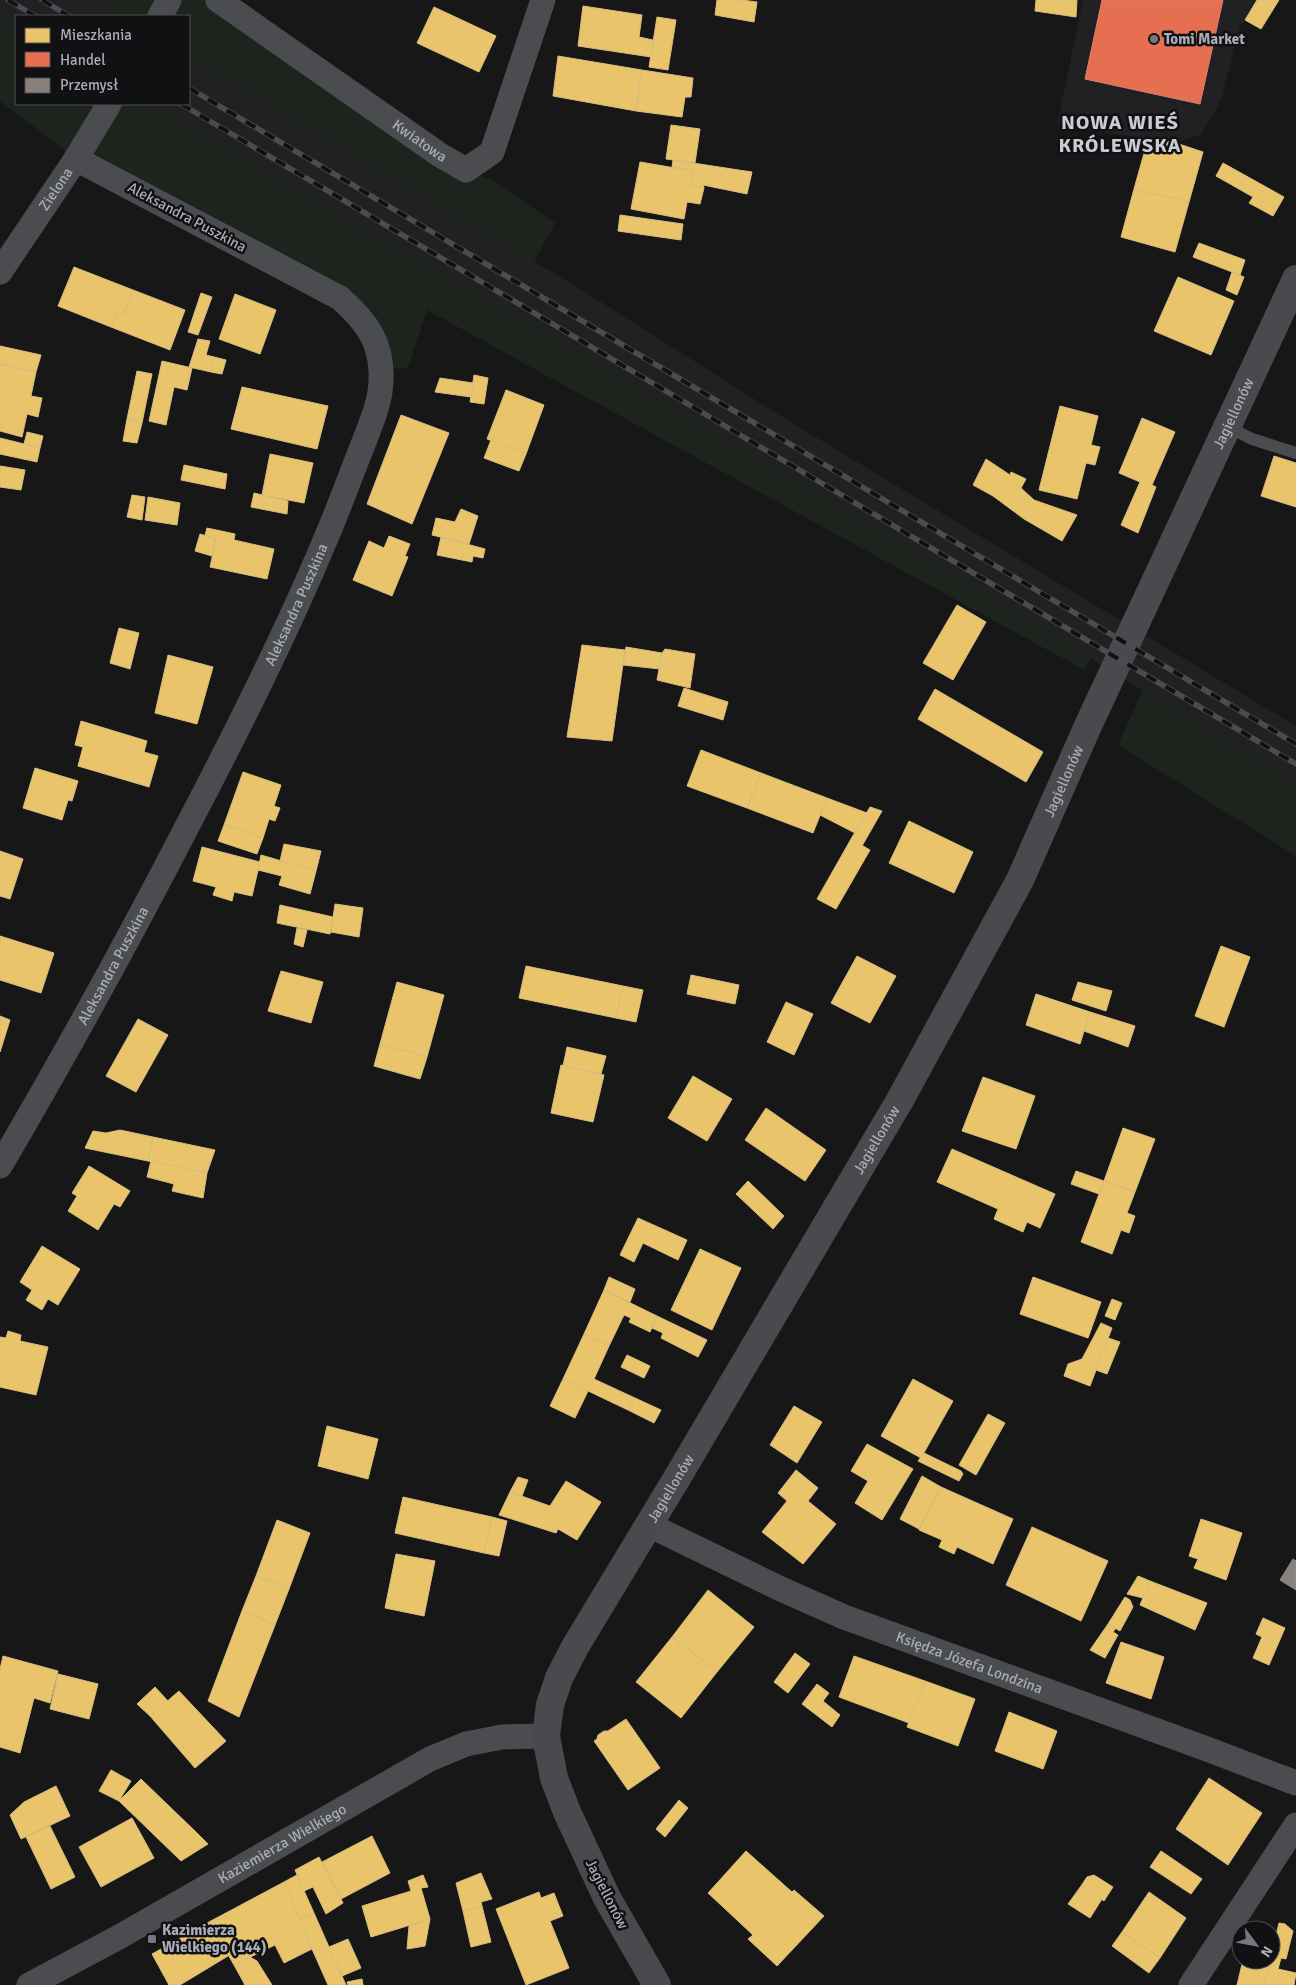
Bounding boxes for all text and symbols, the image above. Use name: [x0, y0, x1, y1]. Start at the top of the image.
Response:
legend: [15, 15, 190, 105]
text: Mieszkania: [60, 26, 132, 44]
place label: Tomi Market: [1164, 30, 1245, 48]
marker: Tomi Market: [1148, 33, 1160, 45]
text: Handel: [60, 51, 106, 69]
text: Przemysł: [60, 76, 118, 94]
district label: NOWA WIEŚ KRÓLEWSKA: [1059, 110, 1181, 158]
street label: Kwiatowa: [389, 116, 450, 166]
street label: Zielona: [35, 164, 77, 214]
street label: Aleksandra Puszkina: [125, 178, 249, 256]
street label: Jagiellonów: [1209, 375, 1258, 452]
street label: Aleksandra Puszkina: [261, 541, 332, 669]
street label: Jagiellonów: [1040, 742, 1087, 820]
street label: Aleksandra Puszkina: [73, 903, 152, 1028]
street label: Jagiellonów: [849, 1102, 904, 1177]
street label: Jagiellonów: [643, 1451, 698, 1526]
street label: Księdza Józefa Londzina: [893, 1628, 1045, 1698]
street label: Kaziemierza Wielkiego: [215, 1800, 350, 1887]
street label: Jagiellonów: [582, 1856, 632, 1932]
north arrow: [1231, 1920, 1281, 1970]
place label: Kazimierza Wielkiego (144): [162, 1921, 267, 1956]
marker: Kazimierza Wielkiego (144): [146, 1933, 158, 1945]
text: N: [1257, 1943, 1276, 1960]

